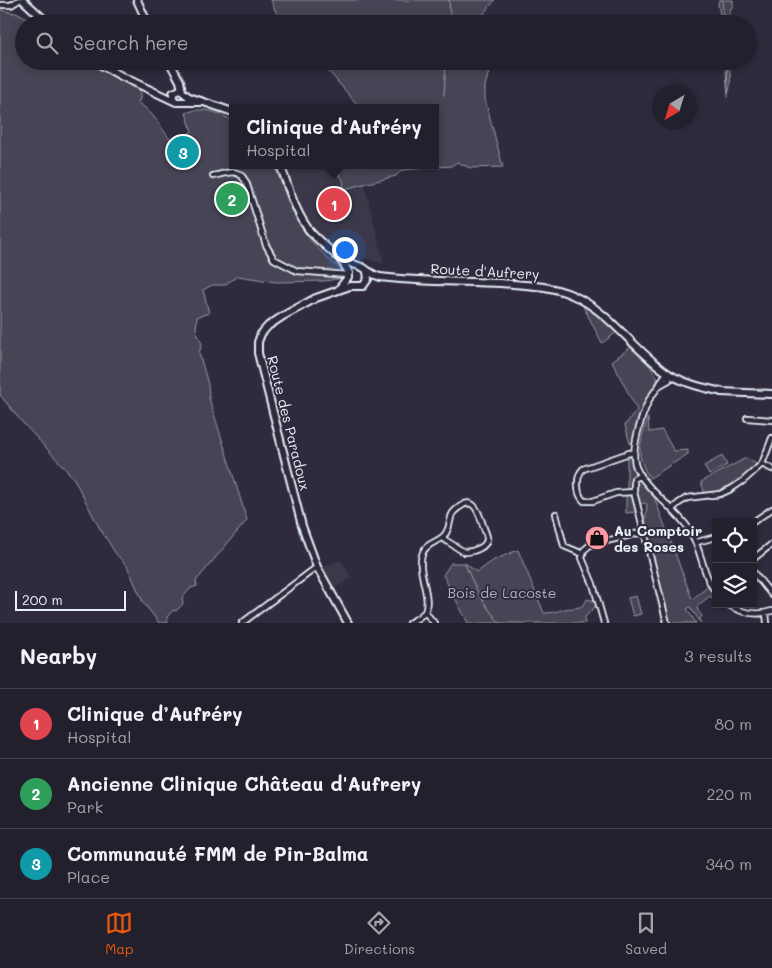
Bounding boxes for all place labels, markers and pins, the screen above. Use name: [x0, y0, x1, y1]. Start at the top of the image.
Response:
pin: 3: [167, 133, 199, 171]
pin: 2: [216, 180, 248, 218]
pin: 1: [318, 185, 350, 223]
place label: Au Comptoir des Roses: [614, 521, 702, 556]
shop icon: Au Comptoir des Roses: [584, 525, 610, 551]

